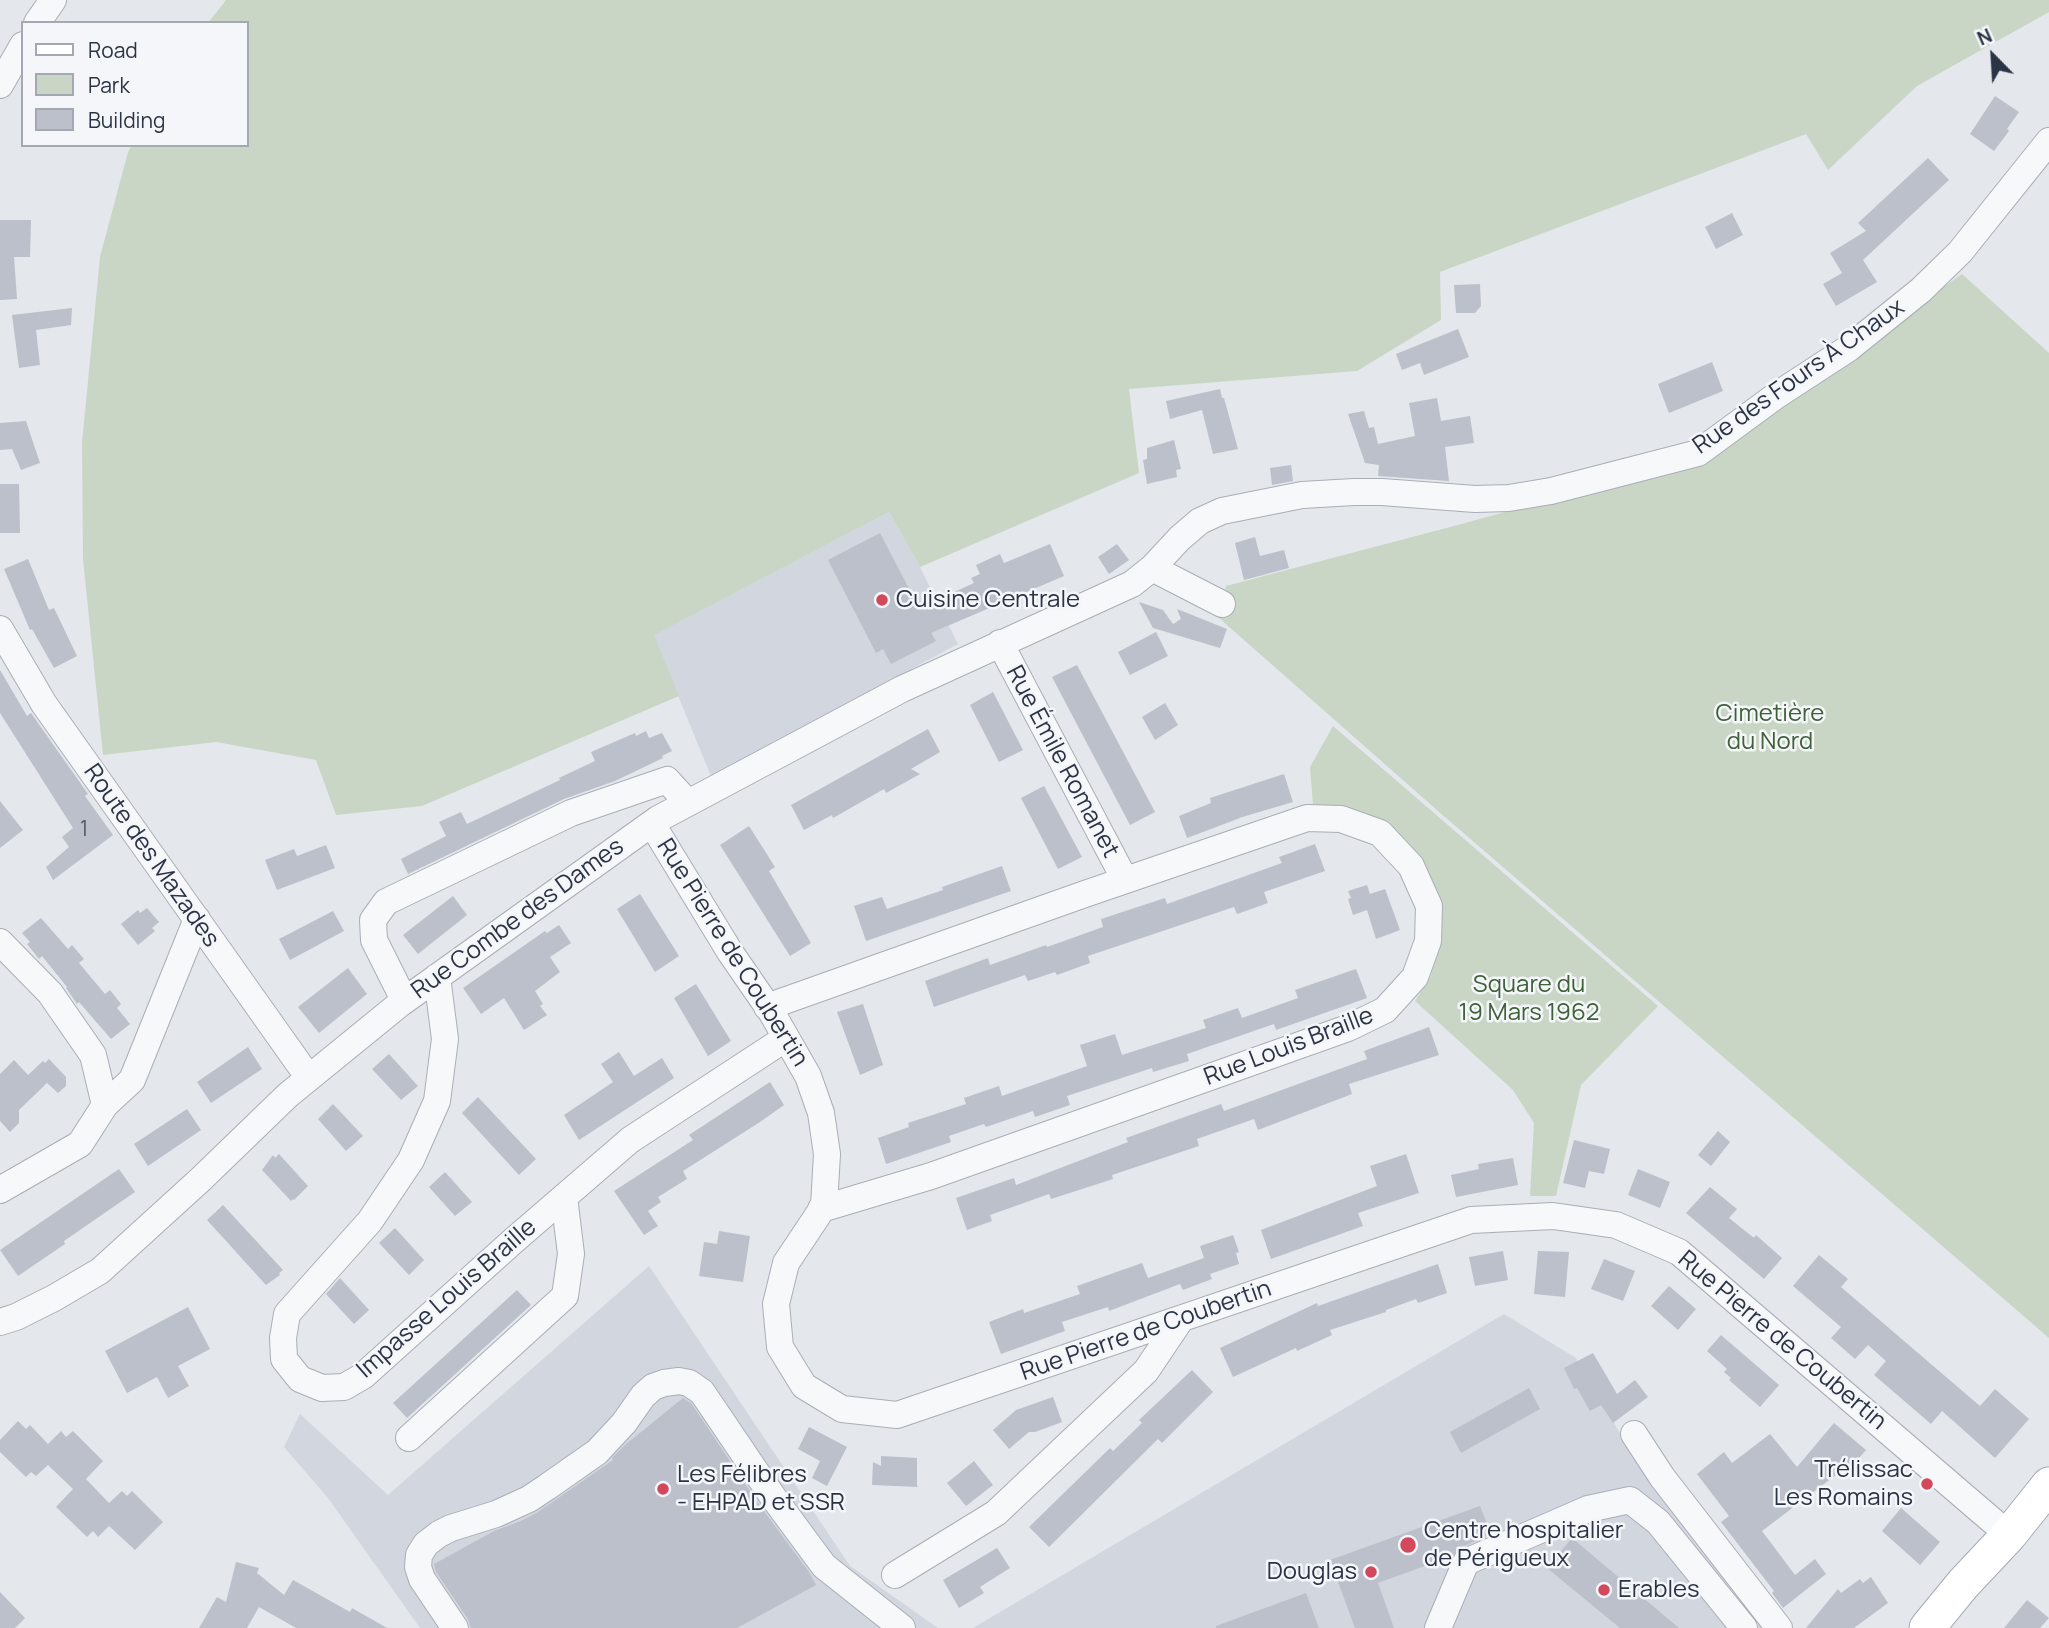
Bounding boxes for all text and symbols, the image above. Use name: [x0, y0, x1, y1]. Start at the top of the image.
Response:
legend: [21, 21, 248, 147]
north arrow: [1958, 21, 2028, 91]
text: N: [1973, 22, 1996, 51]
text: Road: [88, 36, 138, 64]
text: Park: [88, 71, 130, 99]
text: Building: [88, 106, 165, 134]
street label: Rue des Fours À Chaux: [1688, 293, 1910, 461]
place label: Cuisine Centrale: [896, 586, 1080, 614]
marker: Cuisine Centrale: [874, 592, 890, 608]
street label: Rue Émile Romanet: [999, 661, 1125, 863]
park label: Cimetière du Nord: [1716, 700, 1824, 756]
street label: Route des Mazades: [77, 759, 225, 953]
house number: 1: [80, 817, 88, 843]
street label: Rue Combe des Dames: [406, 832, 630, 1006]
street label: Rue Pierre de Coubertin: [650, 834, 814, 1072]
park label: Square du 19 Mars 1962: [1459, 971, 1599, 1027]
street label: Rue Louis Braille: [1200, 1001, 1378, 1093]
street label: Impasse Louis Braille: [351, 1213, 543, 1385]
street label: Rue Pierre de Coubertin: [1672, 1245, 1892, 1437]
street label: Rue Pierre de Coubertin: [1017, 1275, 1275, 1387]
place label: Trélissac Les Romains: [1774, 1456, 1913, 1512]
place label: Les Félibres - EHPAD et SSR: [677, 1461, 845, 1517]
marker: Trélissac Les Romains: [1919, 1476, 1935, 1492]
marker: Les Félibres - EHPAD et SSR: [655, 1481, 671, 1497]
place label: Centre hospitalier de Périgueux: [1424, 1517, 1624, 1573]
marker: Centre hospitalier de Périgueux: [1398, 1535, 1418, 1555]
place label: Douglas: [1267, 1558, 1357, 1586]
marker: Douglas: [1363, 1564, 1379, 1580]
place label: Erables: [1618, 1576, 1700, 1604]
marker: Erables: [1596, 1582, 1612, 1598]

